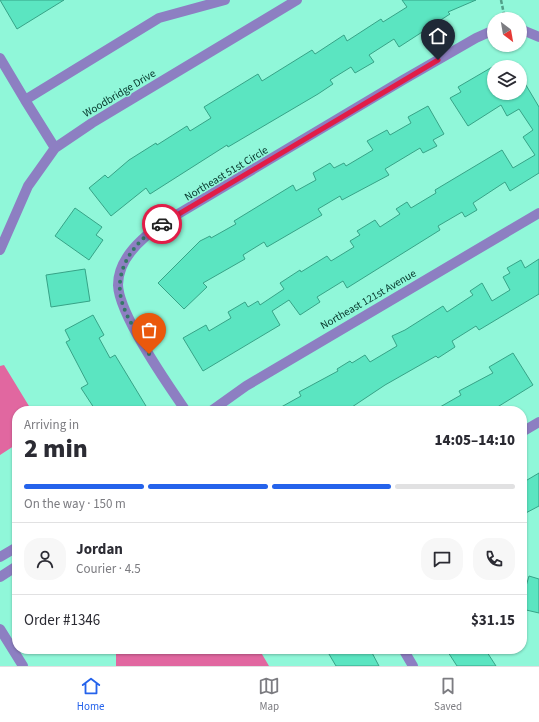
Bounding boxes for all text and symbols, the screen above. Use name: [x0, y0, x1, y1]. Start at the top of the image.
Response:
north arrow: [487, 12, 527, 52]
map controls: [487, 12, 527, 100]
pin: [421, 19, 455, 60]
icon: home: [427, 25, 449, 47]
button: layers: [487, 60, 527, 100]
street label: Woodbridge Drive: [80, 66, 159, 121]
street label: Northeast 51st Circle: [182, 142, 271, 204]
courier: [142, 204, 182, 244]
icon: car: [151, 213, 173, 235]
street label: Northeast 121st Avenue: [318, 266, 419, 333]
pin: [132, 313, 166, 354]
icon: bag: [138, 319, 160, 341]
text: Arriving in: [24, 416, 79, 434]
text: 2 min: [24, 430, 88, 467]
text: 14:05–14:10: [434, 430, 515, 451]
text: On the way · 150 m: [24, 495, 126, 513]
button: person: [24, 538, 66, 580]
button: chat: [421, 538, 463, 580]
button: phone: [473, 538, 515, 580]
text: Jordan: [76, 539, 123, 560]
text: Courier · 4.5: [76, 560, 141, 578]
text: Order #1346: [24, 610, 100, 631]
text: $31.15: [471, 610, 515, 631]
tab: Home: [77, 675, 105, 714]
tab: Map: [258, 675, 280, 714]
tab: Saved: [434, 675, 462, 714]

